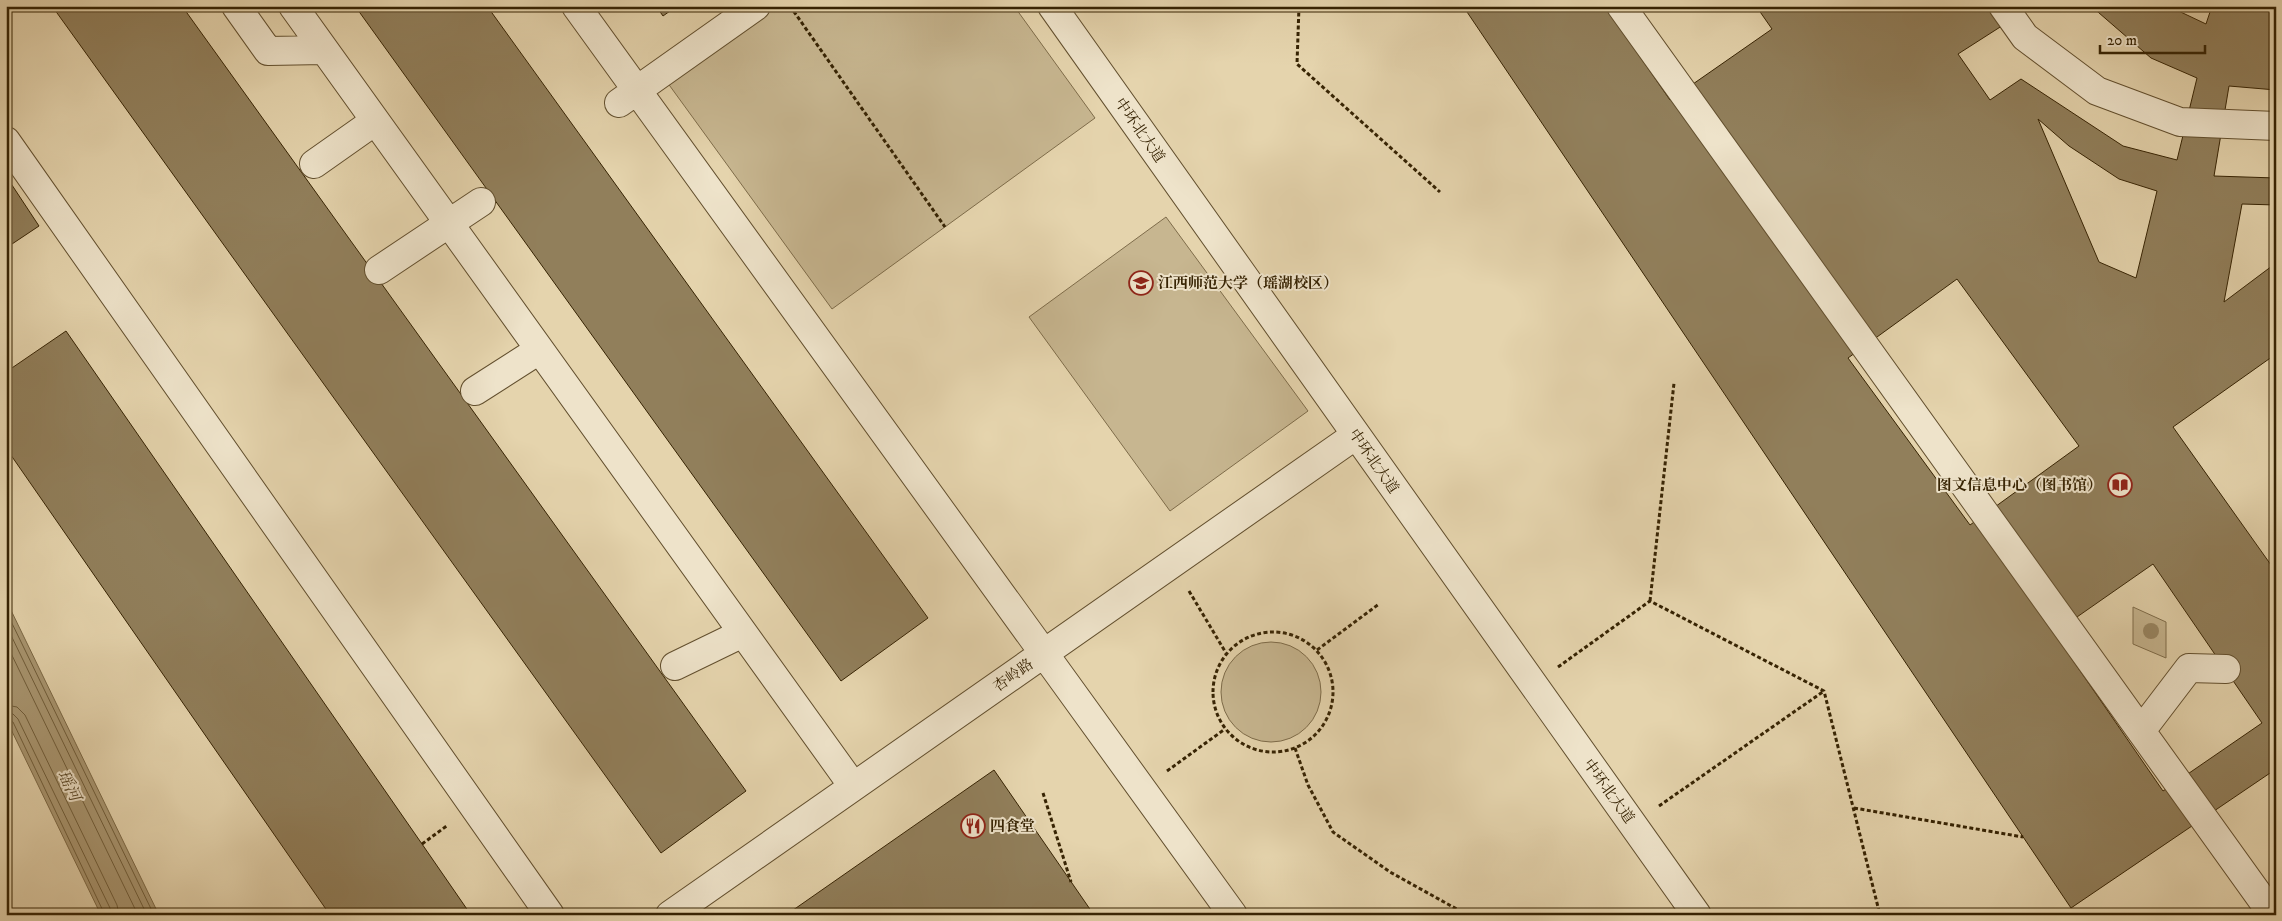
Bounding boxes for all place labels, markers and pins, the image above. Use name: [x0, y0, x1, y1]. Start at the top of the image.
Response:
school or university icon: 江西师范大学（瑶湖校区）: [1128, 270, 1154, 296]
place label: 江西师范大学（瑶湖校区）: [1158, 274, 1338, 293]
library icon: 图文信息中心（图书馆）: [2107, 472, 2133, 498]
place label: 图文信息中心（图书馆）: [1937, 476, 2102, 495]
restaurant icon: 四食堂: [960, 813, 986, 839]
place label: 四食堂: [990, 817, 1035, 836]

